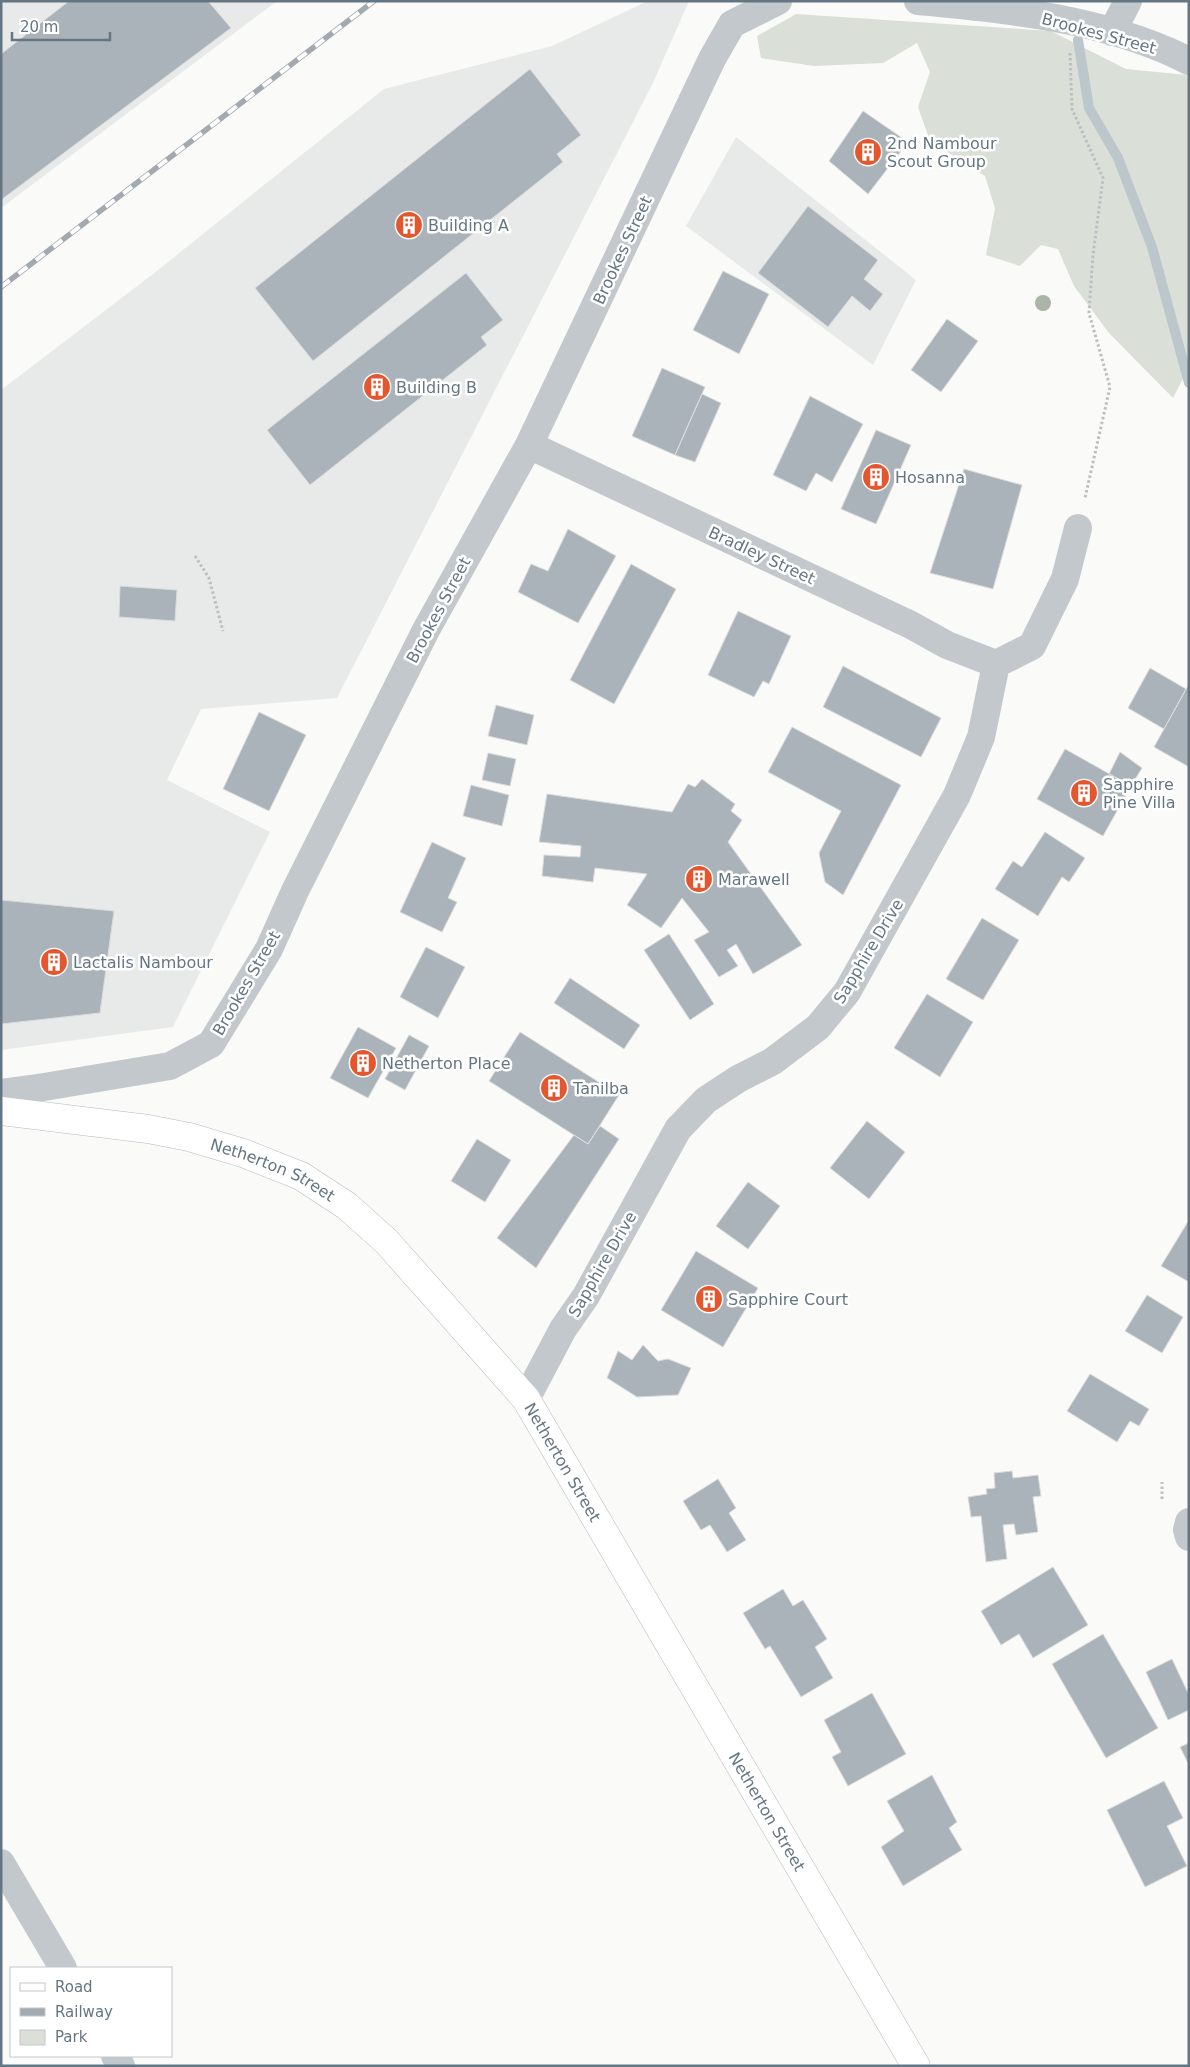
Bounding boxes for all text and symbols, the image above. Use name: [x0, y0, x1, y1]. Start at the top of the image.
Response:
street label: Brookes Street: [1040, 9, 1158, 58]
scale bar: [12, 10, 110, 42]
text: 20 m: [20, 18, 58, 36]
place label: 2nd Nambour Scout Group: [887, 134, 997, 171]
building icon: 2nd Nambour Scout Group: [853, 137, 883, 167]
street label: Brookes Street: [589, 193, 656, 307]
building icon: Building A: [394, 210, 424, 240]
place label: Building A: [428, 216, 509, 235]
building icon: Building B: [362, 372, 392, 402]
place label: Building B: [396, 378, 477, 397]
building icon: Hosanna: [861, 462, 891, 492]
place label: Hosanna: [895, 468, 965, 487]
street label: Bradley Street: [706, 523, 818, 588]
street label: Brookes Street: [403, 554, 474, 667]
place label: Sapphire Pine Villa: [1103, 775, 1176, 812]
building icon: Sapphire Pine Villa: [1069, 778, 1099, 808]
building icon: Marawell: [684, 864, 714, 894]
place label: Marawell: [718, 870, 790, 889]
street label: Sapphire Drive: [830, 896, 907, 1007]
street label: Brookes Street: [209, 928, 284, 1039]
building icon: Lactalis Nambour: [39, 947, 69, 977]
place label: Lactalis Nambour: [73, 953, 213, 972]
building icon: Netherton Place: [348, 1048, 378, 1078]
place label: Netherton Place: [382, 1054, 510, 1073]
building icon: Tanilba: [539, 1073, 569, 1103]
place label: Tanilba: [572, 1079, 629, 1098]
street label: Netherton Street: [208, 1135, 338, 1206]
street label: Sapphire Drive: [565, 1208, 640, 1320]
building icon: Sapphire Court: [694, 1284, 724, 1314]
place label: Sapphire Court: [728, 1290, 848, 1309]
street label: Netherton Street: [520, 1399, 605, 1525]
street label: Netherton Street: [725, 1749, 809, 1875]
legend: [10, 1967, 172, 2057]
text: Road: [55, 1978, 93, 1996]
text: Railway: [55, 2003, 113, 2021]
text: Park: [55, 2028, 88, 2046]

